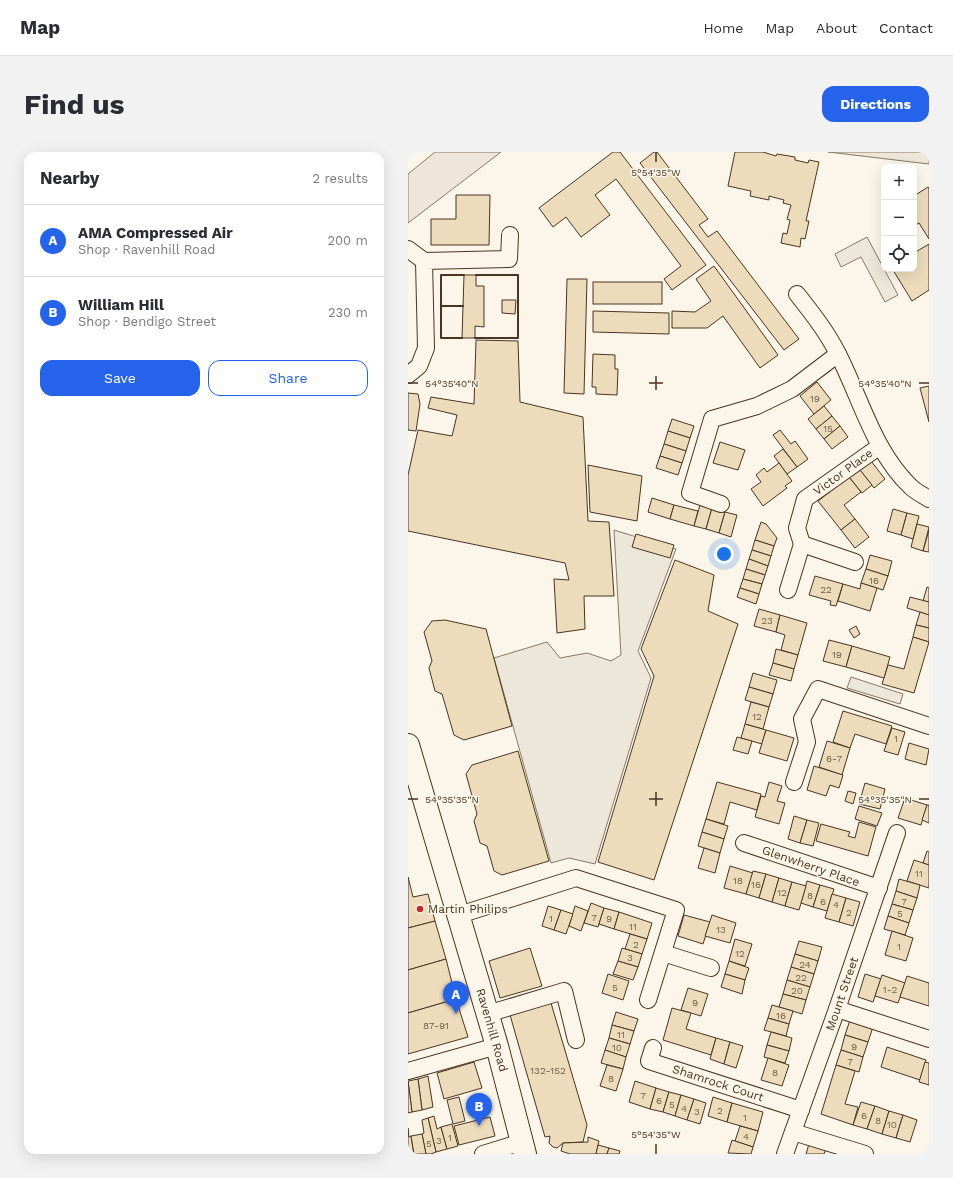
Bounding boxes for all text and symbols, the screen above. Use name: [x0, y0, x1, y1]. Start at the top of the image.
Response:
text: Map: [20, 16, 60, 39]
text: Home: [703, 20, 743, 36]
text: Map: [765, 20, 794, 36]
text: About: [816, 20, 857, 36]
text: Contact: [879, 20, 933, 36]
button: Directions: [822, 86, 929, 122]
text: Find us: [24, 88, 124, 121]
map controls: [881, 164, 917, 272]
button: +: [881, 164, 917, 200]
text: 5°54'35"W: [631, 167, 681, 178]
text: Nearby: [40, 168, 99, 188]
text: 2 results: [313, 171, 368, 186]
button: −: [881, 200, 917, 236]
text: AMA Compressed Air: [78, 224, 233, 242]
text: A: [49, 233, 57, 248]
text: 200 m: [327, 233, 368, 248]
button: locate: [881, 236, 917, 272]
text: Shop · Ravenhill Road: [78, 242, 215, 257]
text: William Hill: [78, 296, 164, 314]
text: B: [49, 305, 57, 320]
text: 230 m: [328, 305, 368, 320]
text: Shop · Bendigo Street: [78, 314, 216, 329]
button: Save: [40, 360, 200, 396]
button: Share: [208, 360, 368, 396]
text: 54°35'40"N: [425, 378, 479, 389]
text: 54°35'40"N: [858, 378, 912, 389]
house number: 19: [810, 393, 820, 404]
house number: 15: [823, 423, 833, 434]
street label: Victor Place: [811, 446, 876, 498]
your location: [714, 544, 734, 564]
house number: 16: [869, 575, 879, 586]
house number: 22: [820, 584, 832, 595]
house number: 23: [761, 615, 773, 626]
house number: 19: [832, 649, 842, 660]
house number: 12: [752, 711, 762, 722]
house number: 1: [894, 733, 898, 744]
house number: 6-7: [826, 753, 842, 764]
text: 54°35'35"N: [425, 794, 479, 805]
text: 54°35'35"N: [858, 794, 912, 805]
street label: Glenwherry Place: [760, 843, 862, 889]
house number: 11: [915, 868, 923, 879]
house number: 18: [733, 875, 743, 886]
house number: 16: [751, 879, 761, 890]
house number: 12: [777, 887, 787, 898]
house number: 8: [807, 890, 813, 901]
house number: 6: [820, 896, 826, 907]
house number: 7: [901, 896, 907, 907]
house number: 4: [833, 899, 839, 910]
place label: Martin Philips: [428, 902, 508, 916]
marker: Martin Philips: [415, 904, 425, 914]
house number: 2: [846, 907, 852, 918]
house number: 5: [897, 908, 903, 919]
house number: 7: [591, 912, 597, 923]
house number: 1: [549, 913, 553, 924]
house number: 9: [606, 913, 612, 924]
house number: 11: [629, 921, 637, 932]
house number: 13: [716, 924, 726, 935]
house number: 2: [633, 939, 639, 950]
house number: 1: [897, 941, 901, 952]
house number: 12: [735, 948, 745, 959]
house number: 3: [627, 952, 633, 963]
street label: Mount Street: [823, 955, 861, 1033]
house number: 24: [799, 959, 811, 970]
house number: 22: [795, 972, 807, 983]
pin: A: [443, 981, 469, 1014]
house number: 5: [612, 982, 618, 993]
house number: 1-2: [883, 984, 897, 995]
house number: 20: [791, 985, 803, 996]
street label: Ravenhill Road: [473, 987, 511, 1073]
house number: 9: [692, 997, 698, 1008]
house number: 16: [776, 1010, 786, 1021]
house number: 87-91: [423, 1020, 449, 1031]
house number: 11: [617, 1029, 625, 1040]
house number: 9: [851, 1041, 857, 1052]
house number: 10: [612, 1042, 622, 1053]
house number: 7: [847, 1056, 853, 1067]
street label: Shamrock Court: [671, 1062, 765, 1104]
house number: 132-152: [530, 1065, 566, 1076]
house number: 8: [772, 1067, 778, 1078]
house number: 8: [608, 1073, 614, 1084]
house number: 7: [640, 1090, 646, 1101]
pin: B: [466, 1093, 492, 1126]
house number: 6: [656, 1095, 662, 1106]
house number: 5: [669, 1099, 675, 1110]
house number: 4: [681, 1103, 687, 1114]
house number: 2: [717, 1105, 723, 1116]
house number: 3: [694, 1106, 700, 1117]
house number: 6: [861, 1110, 867, 1121]
house number: 1: [743, 1112, 747, 1123]
house number: 8: [875, 1115, 881, 1126]
house number: 10: [887, 1119, 897, 1130]
text: 5°54'35"W: [631, 1129, 681, 1140]
house number: 4: [743, 1131, 749, 1142]
house number: 1: [448, 1132, 452, 1143]
house number: 3: [436, 1135, 442, 1146]
house number: 5: [426, 1138, 432, 1149]

